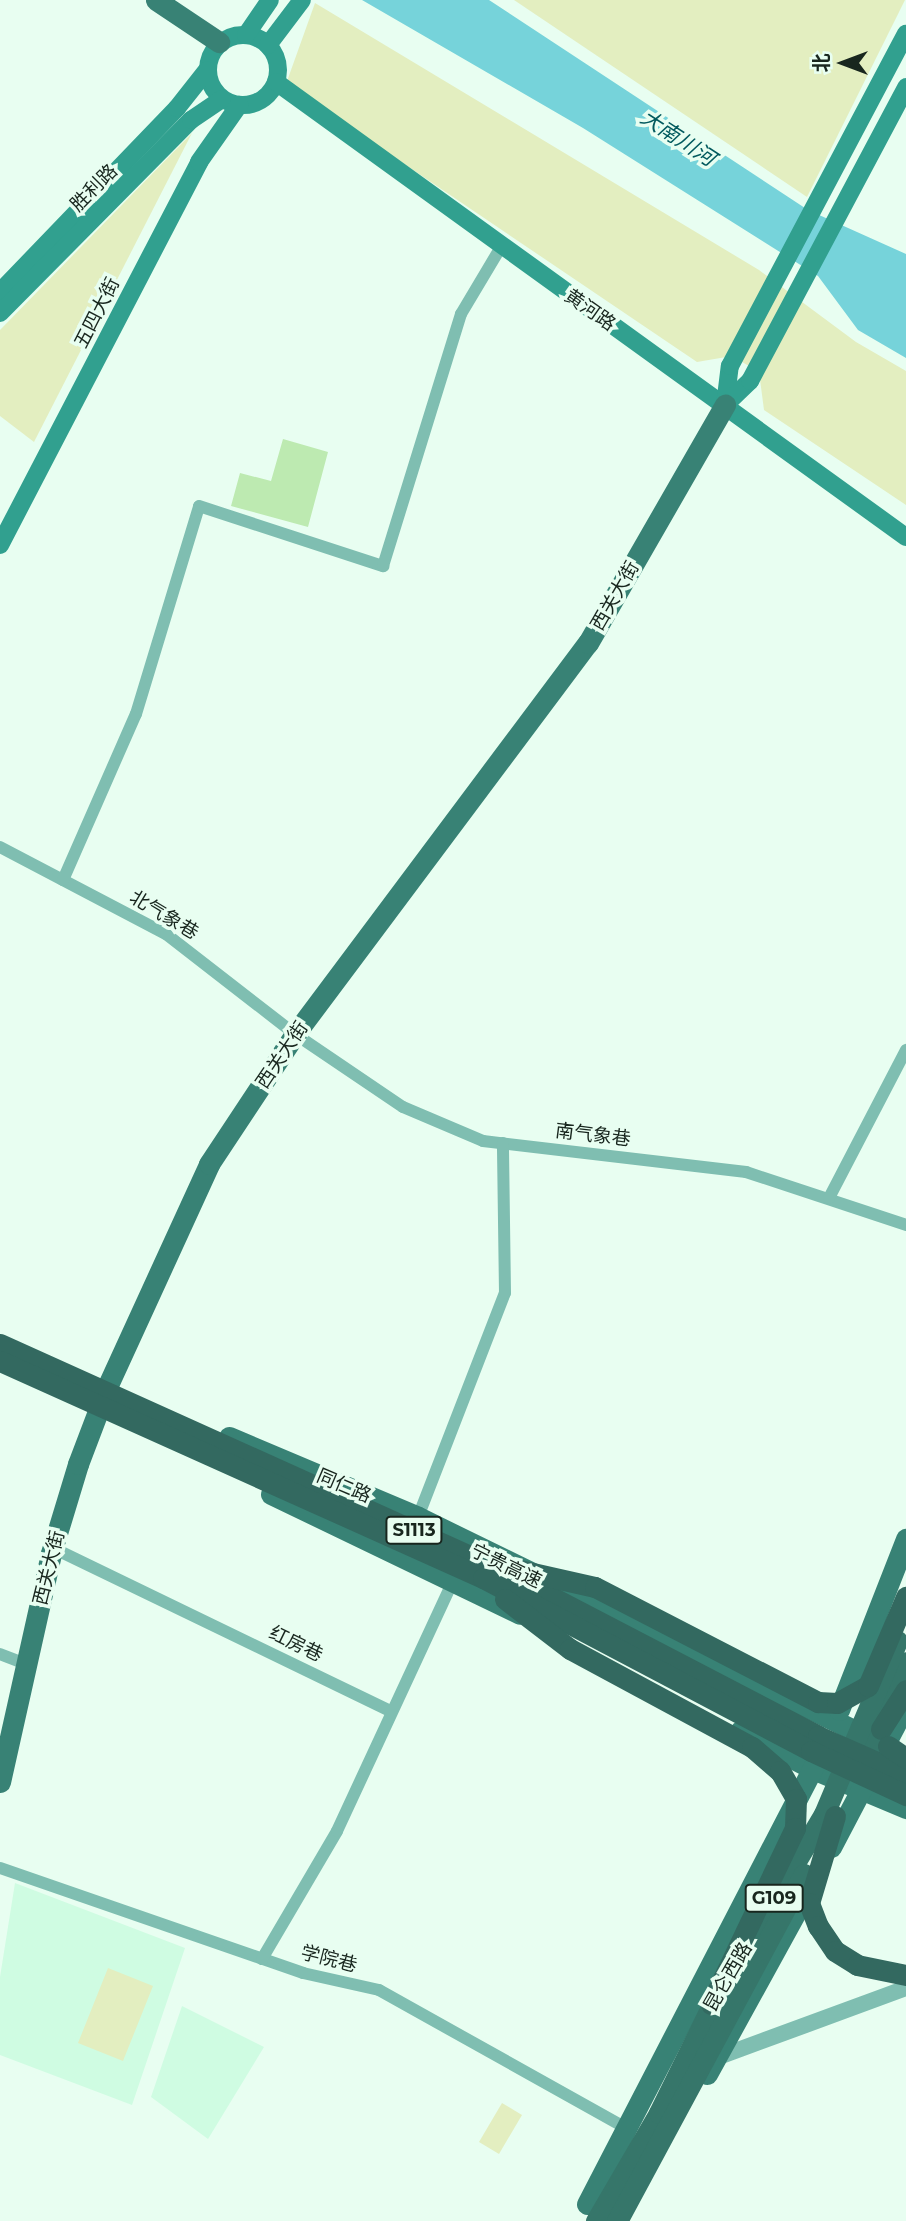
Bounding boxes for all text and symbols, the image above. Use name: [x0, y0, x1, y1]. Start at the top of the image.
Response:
north arrow: [808, 28, 878, 98]
text: 北: [810, 54, 833, 73]
water label: 大南川河: [636, 105, 720, 171]
street label: 胜利路: [66, 160, 122, 216]
street label: 五四大街: [70, 274, 124, 352]
street label: 黄河路: [560, 284, 620, 336]
street label: 西关大街: [586, 557, 644, 635]
street label: 北气象巷: [126, 886, 202, 944]
street label: 西关大街: [251, 1017, 313, 1093]
street label: 南气象巷: [554, 1119, 632, 1151]
street label: 同仁路: [313, 1464, 375, 1508]
road number: S1113: [384, 1516, 444, 1545]
street label: 西关大街: [29, 1528, 69, 1608]
street label: 宁贵高速: [467, 1539, 545, 1593]
street label: 红房巷: [265, 1621, 327, 1667]
road number: G109: [744, 1884, 804, 1912]
street label: 昆仑西路: [699, 1938, 757, 2016]
street label: 学院巷: [299, 1941, 359, 1977]

